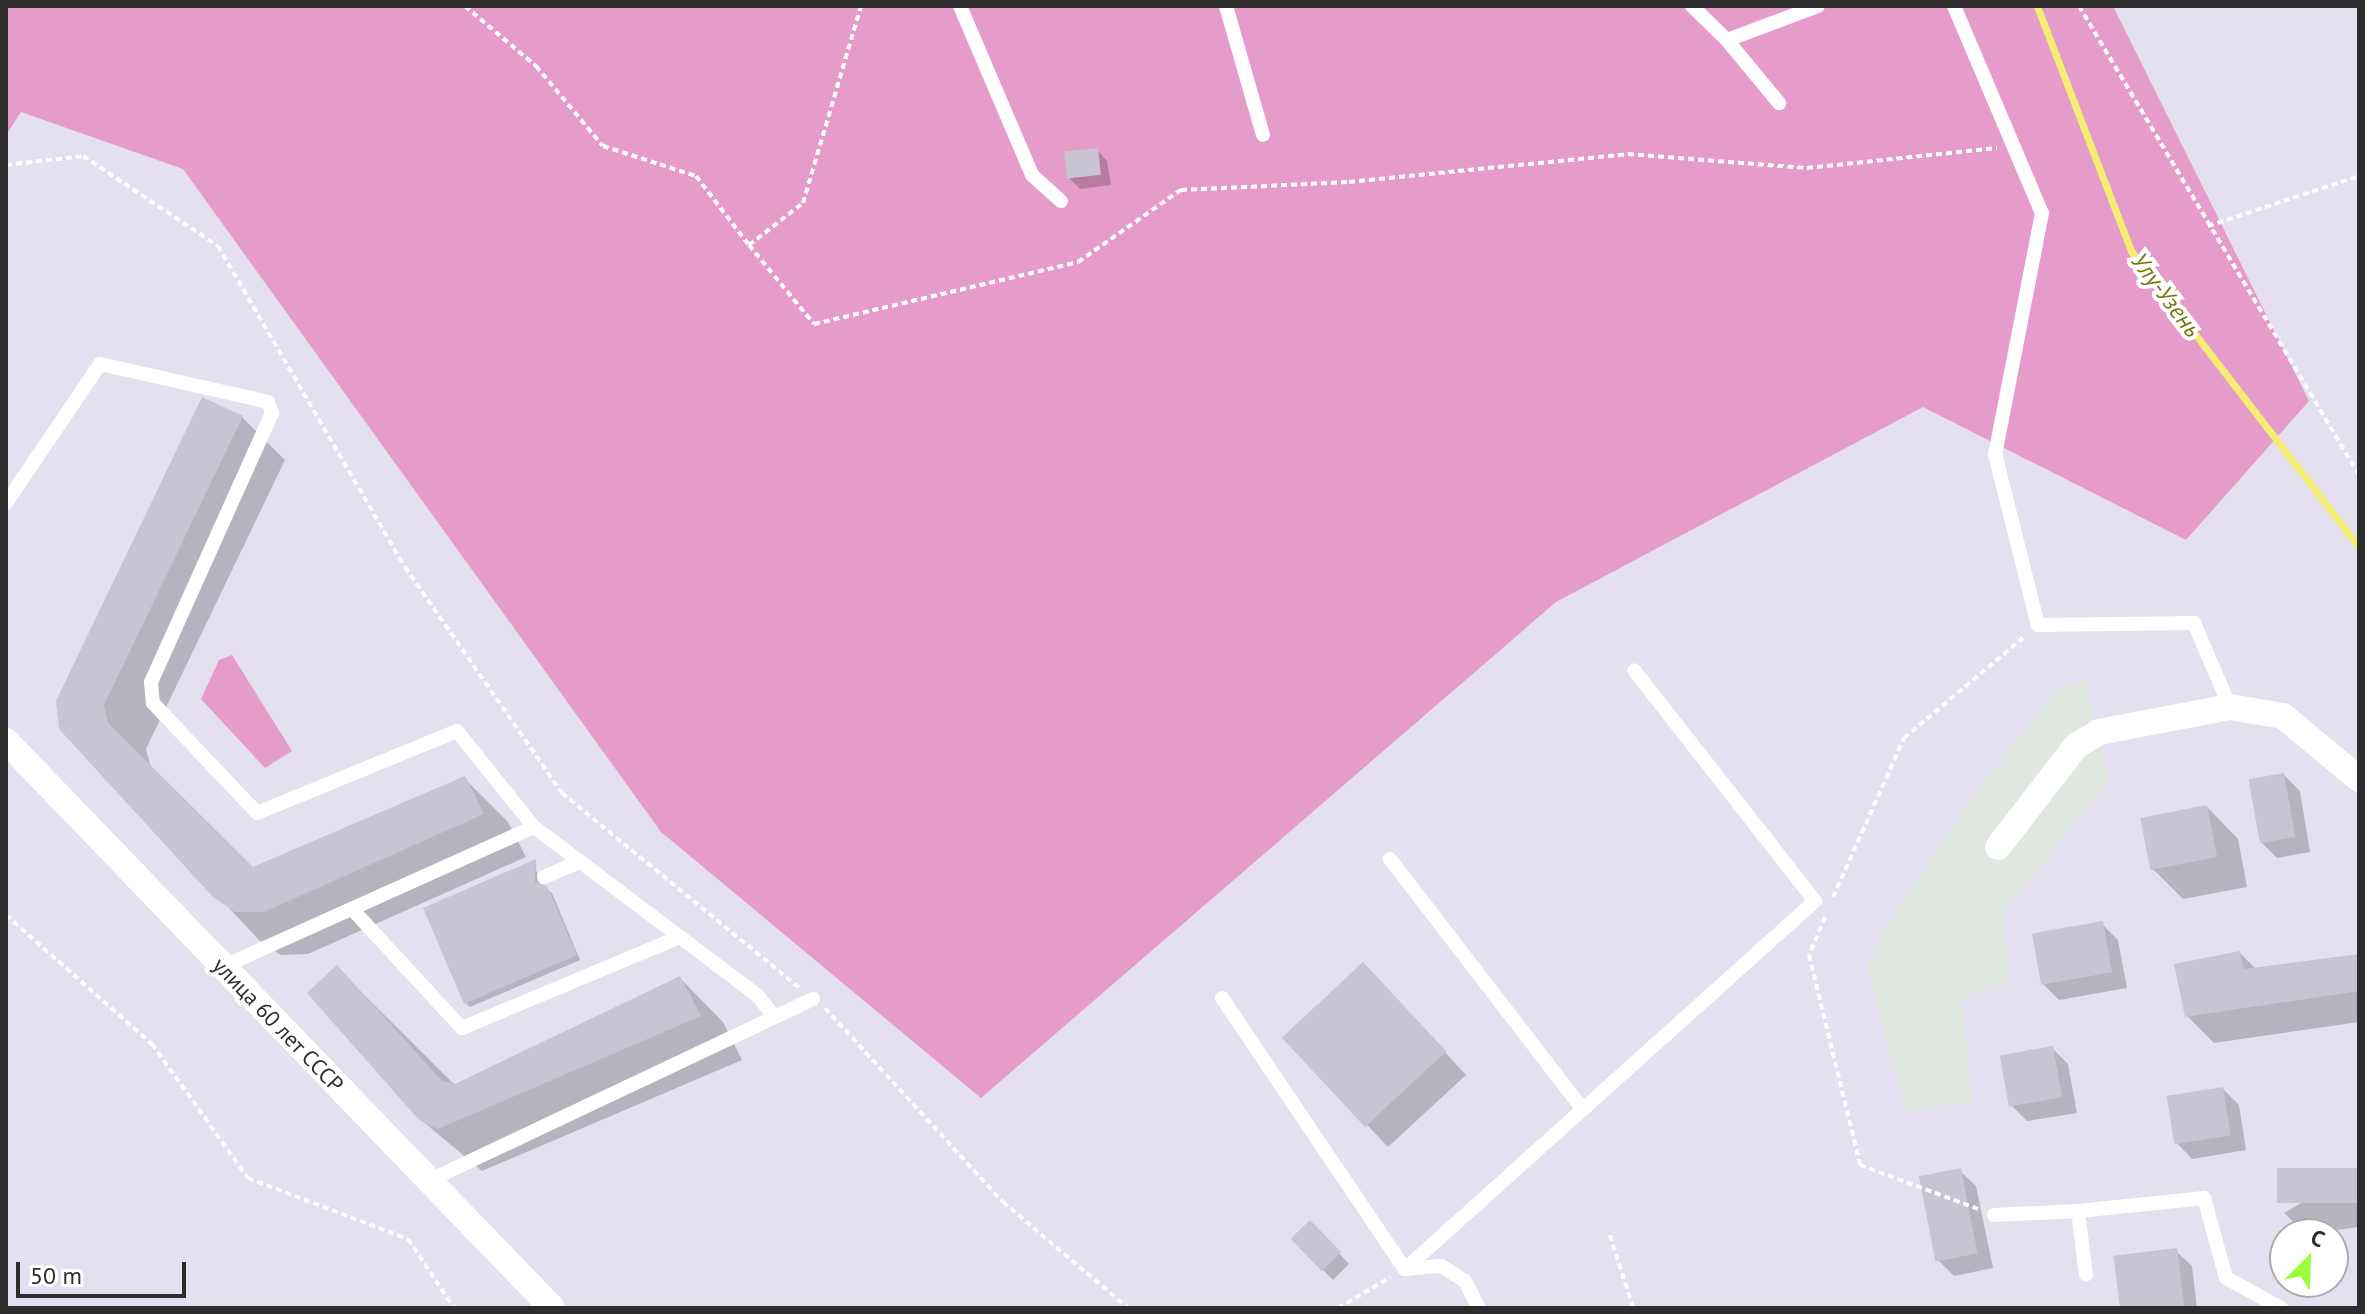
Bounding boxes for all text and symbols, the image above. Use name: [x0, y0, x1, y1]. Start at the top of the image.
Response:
water label: Улу-Узень: [2125, 247, 2207, 343]
street label: улица 60 лет СССР: [207, 952, 349, 1098]
north arrow: [2269, 1218, 2349, 1298]
text: С: [2307, 1223, 2329, 1253]
scale bar: [20, 1246, 190, 1296]
text: 50 m: [30, 1260, 82, 1291]

